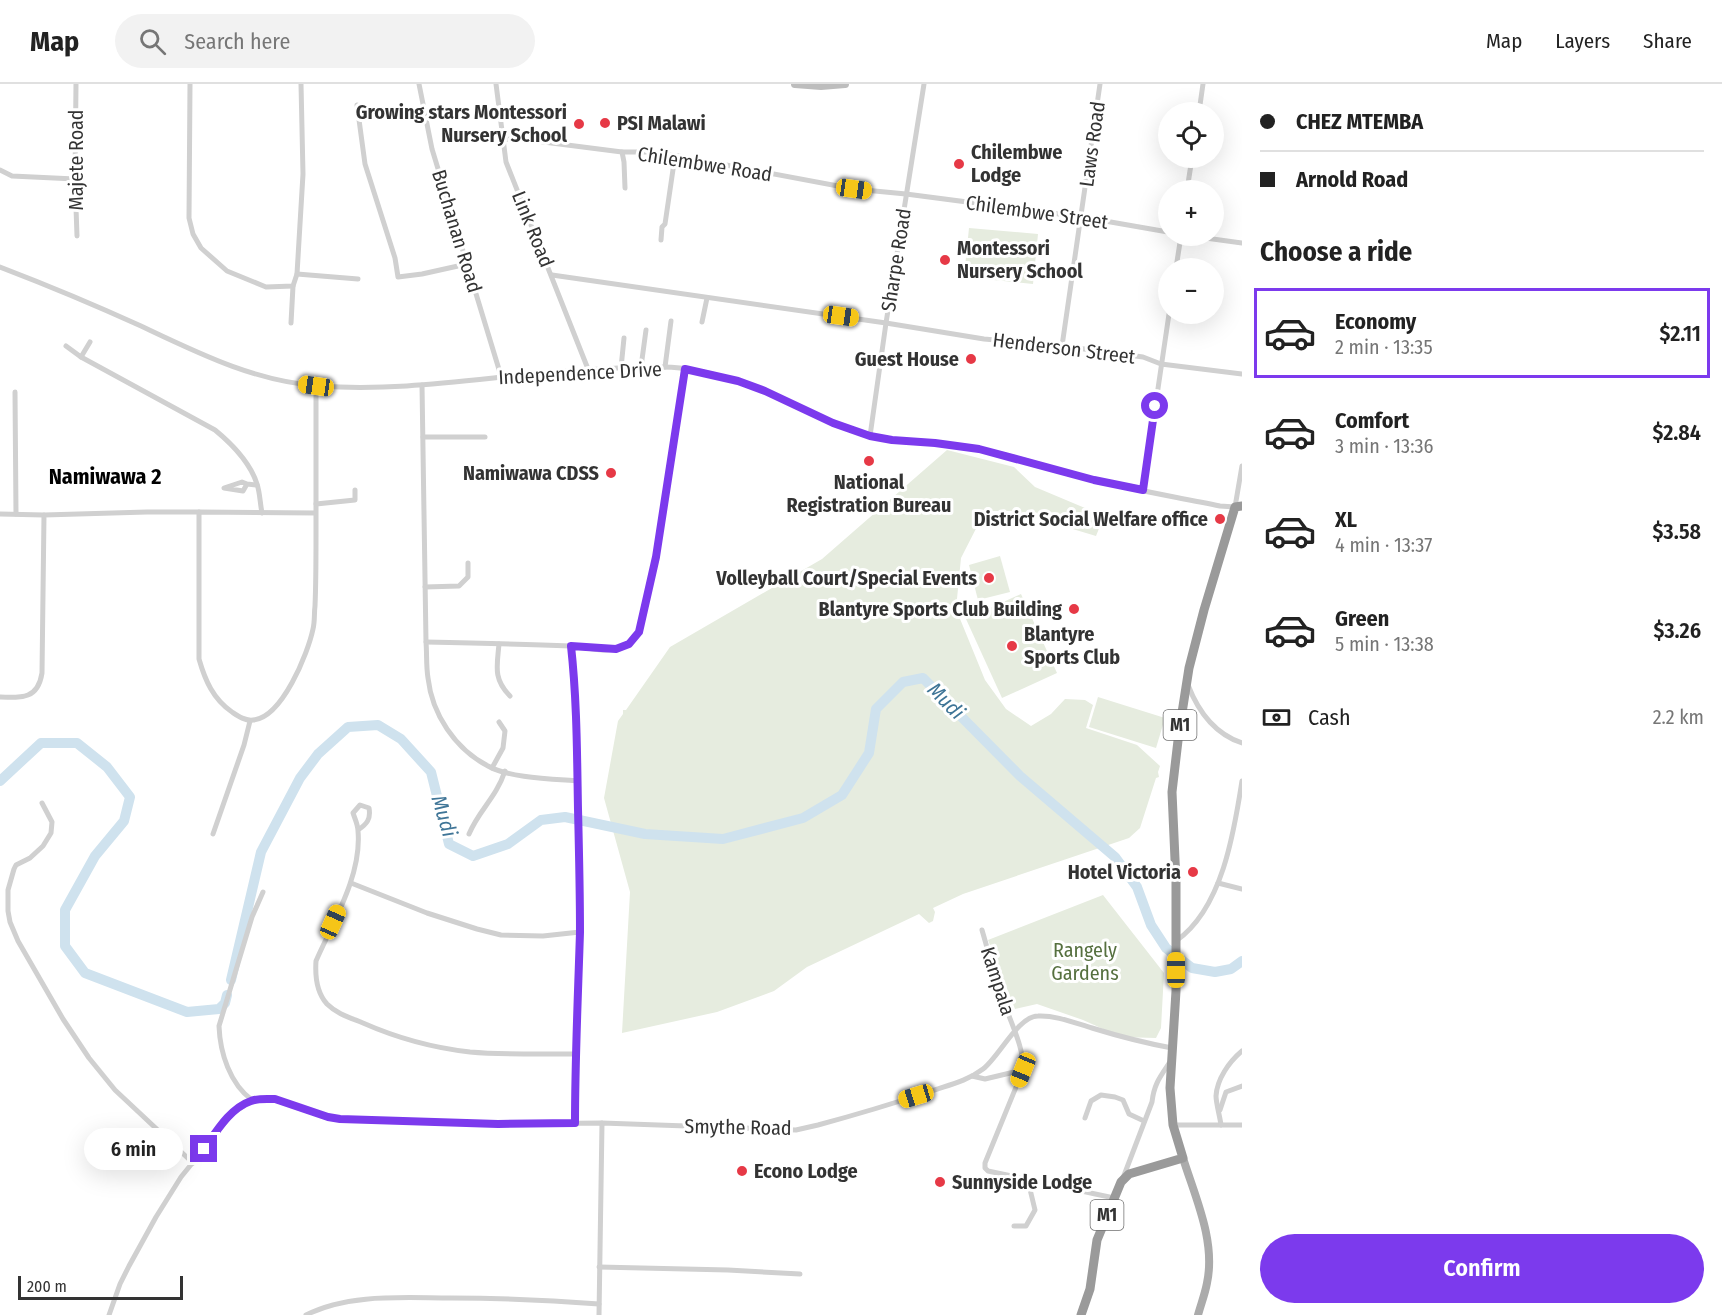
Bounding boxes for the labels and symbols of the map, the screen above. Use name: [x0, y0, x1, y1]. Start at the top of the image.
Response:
place label: Growing stars Montessori Nursery School: [356, 100, 568, 147]
street label: Laws Road: [1074, 100, 1110, 188]
street label: Majete Road: [64, 109, 88, 211]
place label: PSI Malawi: [617, 111, 706, 135]
marker: PSI Malawi: [598, 116, 612, 130]
marker: Growing stars Montessori Nursery School: [572, 117, 586, 131]
place label: Chilembwe Lodge: [971, 140, 1062, 187]
street label: Chilembwe Road: [636, 142, 774, 186]
marker: Chilembwe Lodge: [952, 157, 966, 171]
street label: Buchanan Road: [427, 167, 487, 295]
car: [835, 178, 873, 200]
street label: Link Road: [507, 187, 559, 271]
street label: Chilembwe Street: [964, 190, 1110, 234]
street label: Sharpe Road: [876, 207, 916, 313]
place label: Montessori Nursery School: [957, 236, 1083, 283]
marker: Montessori Nursery School: [938, 253, 952, 267]
car: [822, 305, 860, 327]
street label: Henderson Street: [991, 327, 1137, 369]
place label: Guest House: [855, 347, 959, 371]
marker: Guest House: [964, 352, 978, 366]
street label: Independence Drive: [498, 357, 662, 389]
car: [297, 375, 335, 397]
route start: [1141, 392, 1168, 419]
marker: National Registration Bureau: [862, 454, 876, 468]
place label: Namiwawa CDSS: [463, 461, 599, 485]
district label: Namiwawa 2: [49, 463, 161, 490]
marker: Namiwawa CDSS: [604, 466, 618, 480]
place label: National Registration Bureau: [787, 470, 951, 517]
place label: District Social Welfare office: [974, 507, 1208, 531]
marker: District Social Welfare office: [1213, 512, 1227, 526]
place label: Volleyball Court/Special Events: [715, 566, 977, 590]
marker: Volleyball Court/Special Events: [982, 571, 996, 585]
place label: Blantyre Sports Club Building: [819, 597, 1062, 621]
marker: Blantyre Sports Club Building: [1067, 602, 1081, 616]
place label: Blantyre Sports Club: [1024, 622, 1120, 669]
marker: Blantyre Sports Club: [1005, 639, 1019, 653]
water label: Mudi: [922, 677, 971, 726]
road number: M1: [1164, 710, 1196, 740]
water label: Mudi: [425, 792, 463, 841]
place label: Hotel Victoria: [1068, 860, 1181, 884]
marker: Hotel Victoria: [1186, 865, 1200, 879]
car: [317, 902, 349, 942]
park label: Rangely Gardens: [1051, 938, 1119, 985]
street label: Kampala: [976, 944, 1020, 1018]
car: [1167, 952, 1185, 988]
car: [1008, 1050, 1038, 1090]
car: [896, 1082, 936, 1110]
street label: Smythe Road: [684, 1114, 792, 1140]
callout: 6 min: [84, 1128, 183, 1170]
route end: [190, 1135, 217, 1162]
place label: Econo Lodge: [754, 1159, 858, 1183]
marker: Econo Lodge: [735, 1164, 749, 1178]
place label: Sunnyside Lodge: [952, 1170, 1092, 1194]
marker: Sunnyside Lodge: [933, 1175, 947, 1189]
road number: M1: [1090, 1200, 1124, 1230]
scale bar: [18, 1273, 183, 1300]

